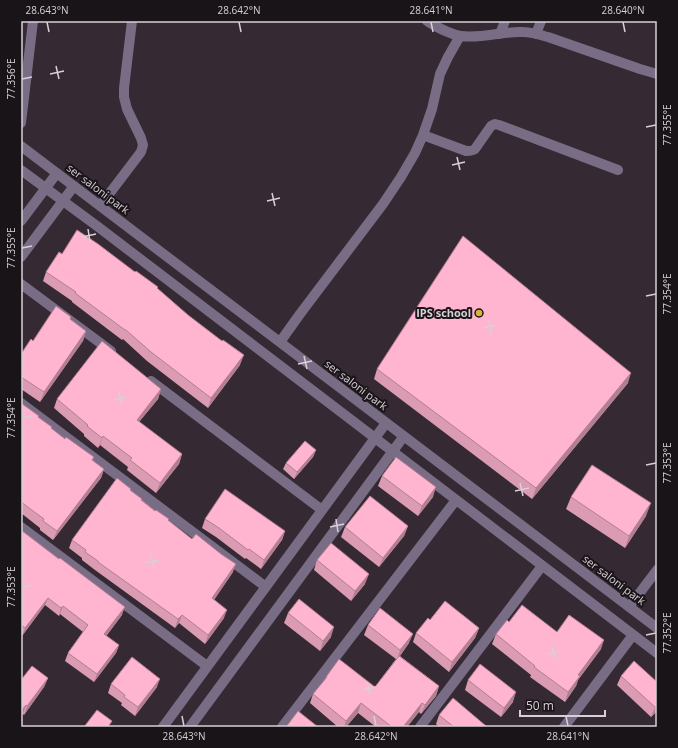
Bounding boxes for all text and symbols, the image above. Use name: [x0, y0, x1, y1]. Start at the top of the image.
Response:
text: 28.643°N: [25, 3, 69, 17]
text: 28.642°N: [217, 3, 261, 17]
text: 28.641°N: [409, 3, 453, 17]
text: 28.640°N: [601, 3, 645, 17]
text: 77.356°E: [4, 58, 18, 100]
text: 77.355°E: [660, 104, 674, 146]
street label: ser saloni park: [64, 160, 133, 217]
text: 77.355°E: [4, 227, 18, 269]
text: 77.354°E: [660, 273, 674, 315]
place label: IPS school: [416, 305, 471, 320]
marker: IPS school: [474, 308, 484, 318]
street label: ser saloni park: [322, 356, 391, 413]
text: 77.354°E: [4, 397, 18, 439]
text: 77.353°E: [660, 442, 674, 484]
street label: ser saloni park: [580, 551, 649, 608]
text: 77.353°E: [4, 566, 18, 608]
text: 77.352°E: [660, 612, 674, 654]
scale bar: [520, 692, 605, 718]
text: 50 m: [526, 697, 554, 714]
text: 28.643°N: [162, 729, 206, 743]
text: 28.642°N: [354, 729, 398, 743]
text: 28.641°N: [546, 729, 590, 743]

